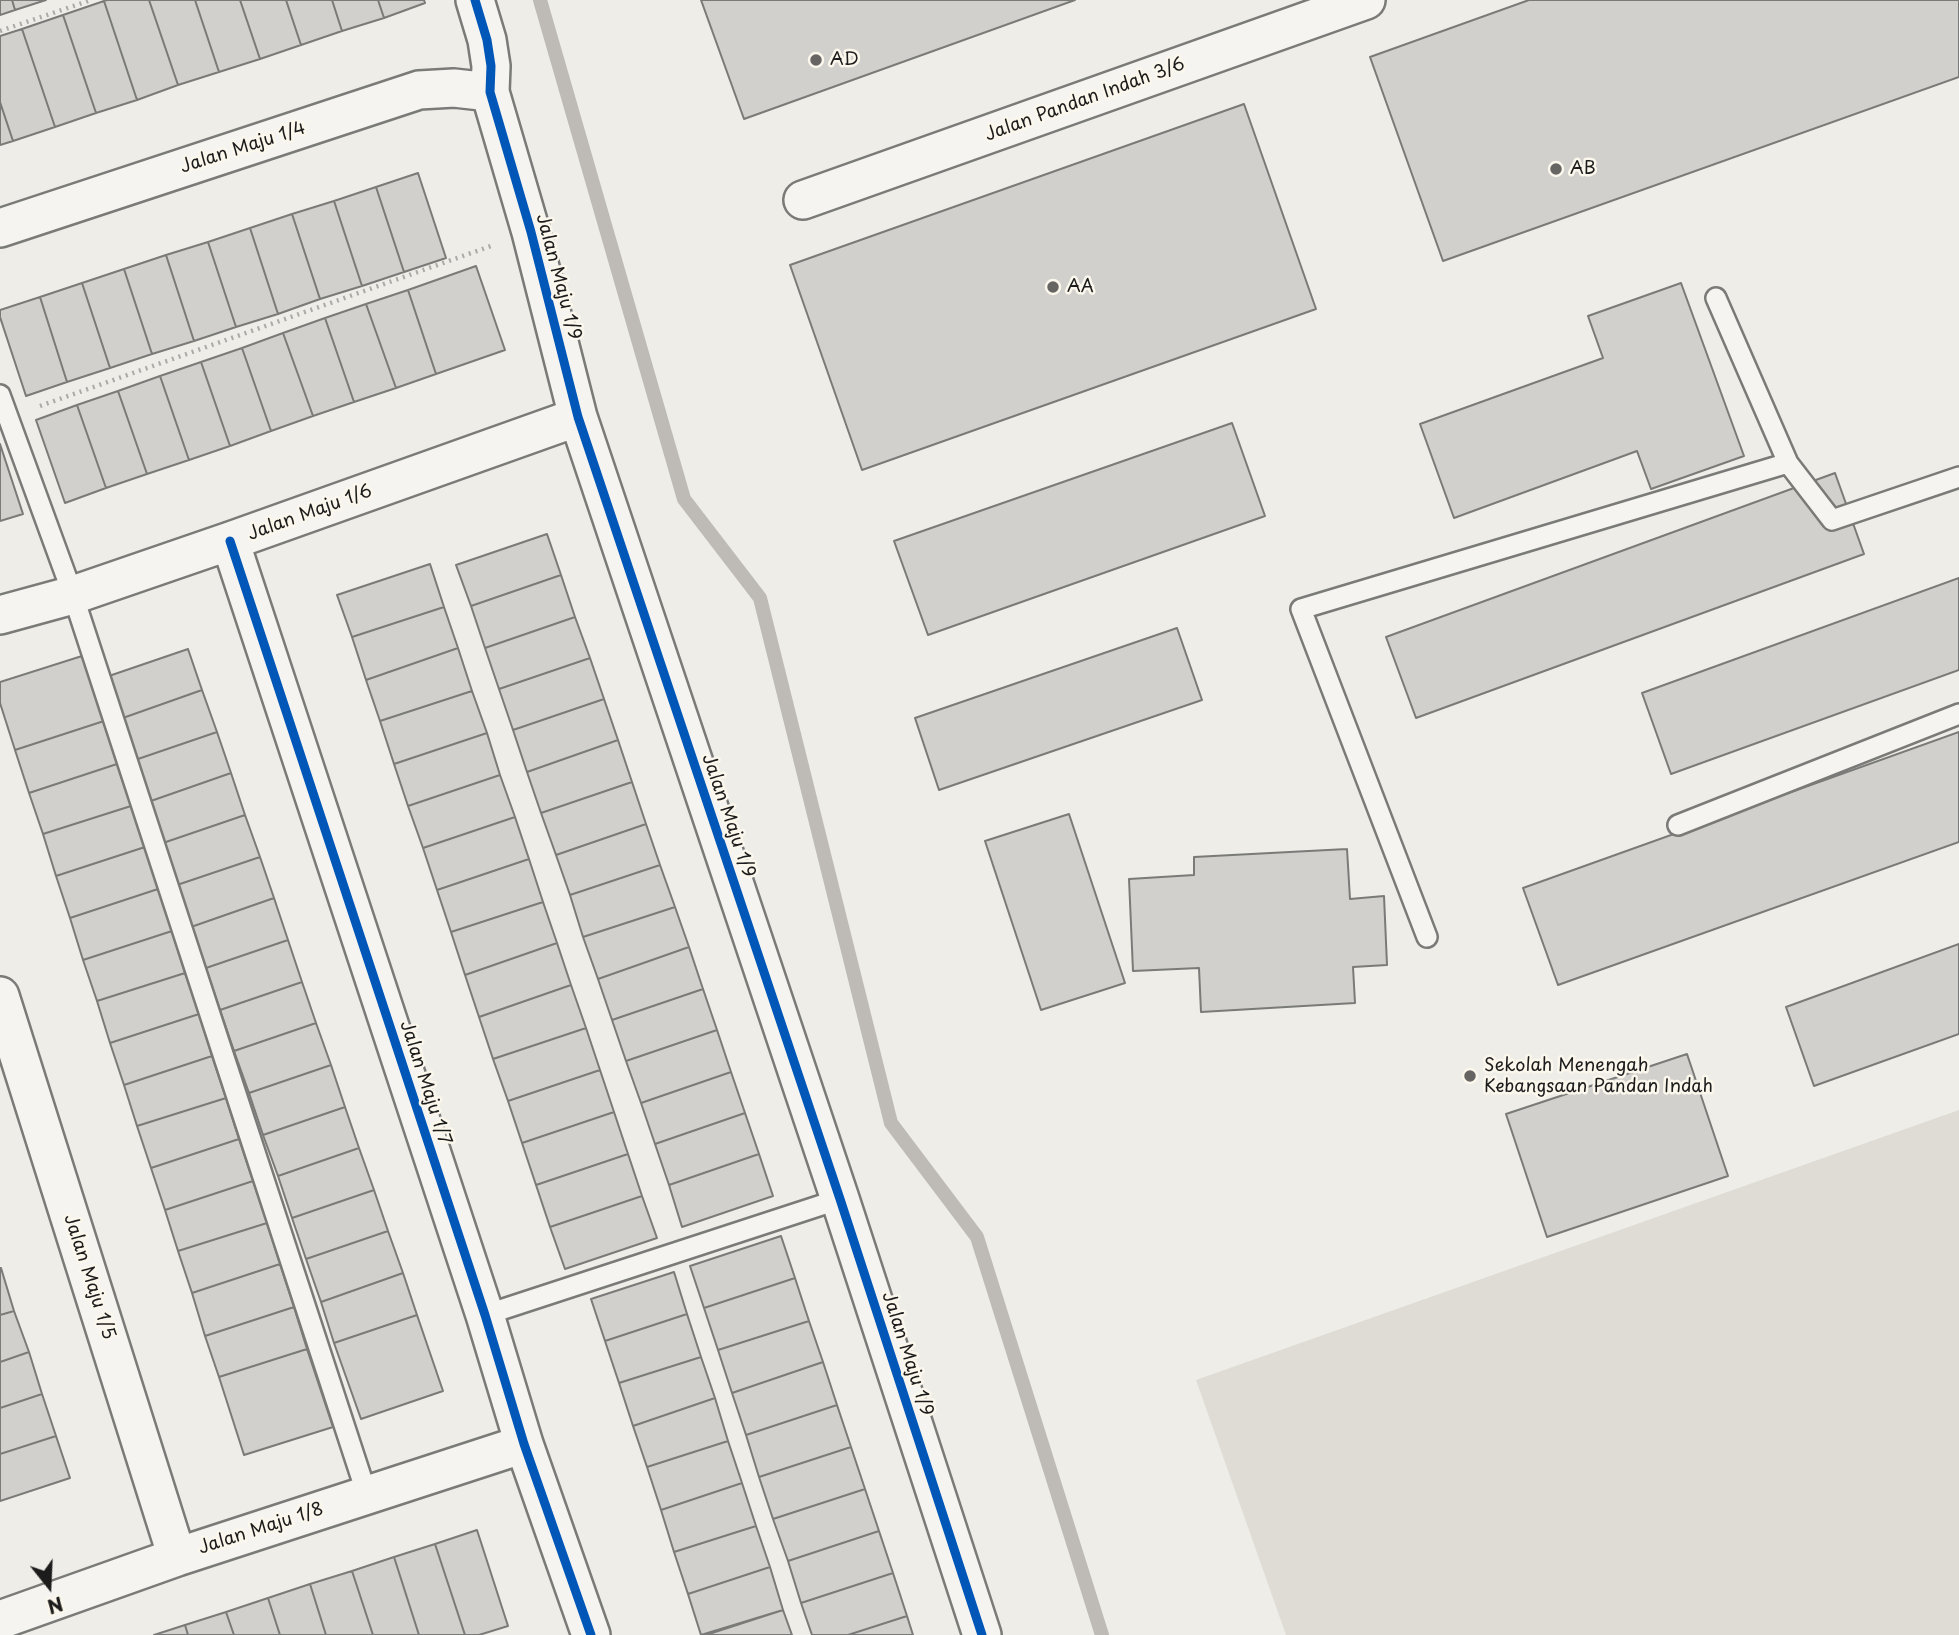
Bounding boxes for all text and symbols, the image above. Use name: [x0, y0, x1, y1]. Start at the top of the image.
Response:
place label: AD: [830, 49, 859, 71]
marker: AD: [808, 52, 824, 68]
street label: Jalan Pandan Indah 3/6: [982, 54, 1188, 146]
street label: Jalan Maju 1/4: [178, 118, 308, 178]
place label: AB: [1570, 158, 1596, 180]
marker: AB: [1548, 161, 1564, 177]
street label: Jalan Maju 1/9: [531, 212, 585, 342]
place label: AA: [1067, 276, 1094, 298]
marker: AA: [1045, 279, 1061, 295]
street label: Jalan Maju 1/6: [245, 481, 375, 545]
street label: Jalan Maju 1/9: [697, 751, 759, 881]
street label: Jalan Maju 1/7: [395, 1018, 455, 1148]
place label: Sekolah Menengah Kebangsaan Pandan Indah: [1484, 1055, 1713, 1098]
marker: Sekolah Menengah Kebangsaan Pandan Indah: [1462, 1068, 1478, 1084]
street label: Jalan Maju 1/5: [59, 1212, 119, 1342]
street label: Jalan Maju 1/9: [877, 1289, 937, 1419]
street label: Jalan Maju 1/8: [196, 1499, 326, 1559]
north arrow: [14, 1551, 84, 1621]
text: N: [44, 1590, 67, 1622]

